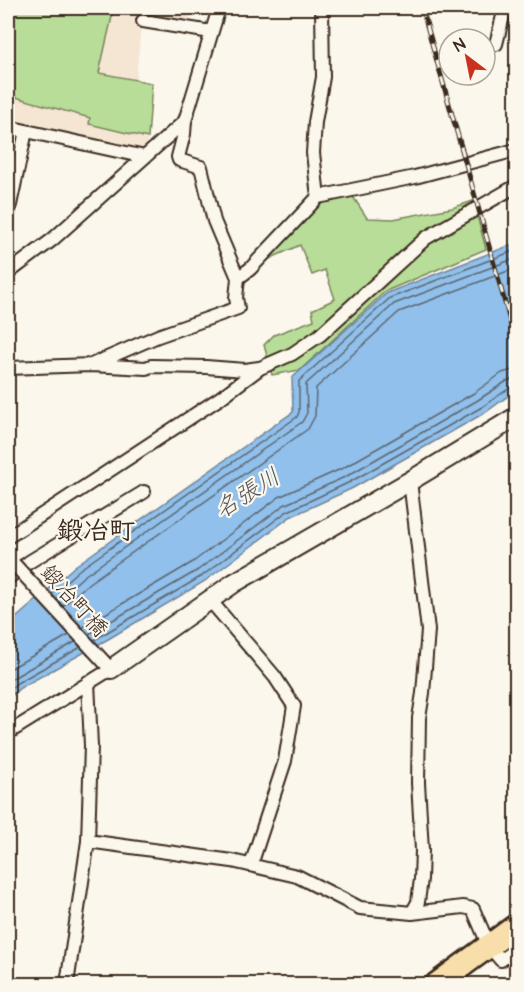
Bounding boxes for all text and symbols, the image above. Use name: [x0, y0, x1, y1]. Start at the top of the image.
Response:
north arrow: [437, 27, 497, 87]
text: N: [449, 33, 470, 57]
water label: 名張川: [208, 460, 287, 527]
district label: 鍛冶町: [57, 513, 135, 549]
street label: 鍛冶町橋: [33, 558, 115, 644]

